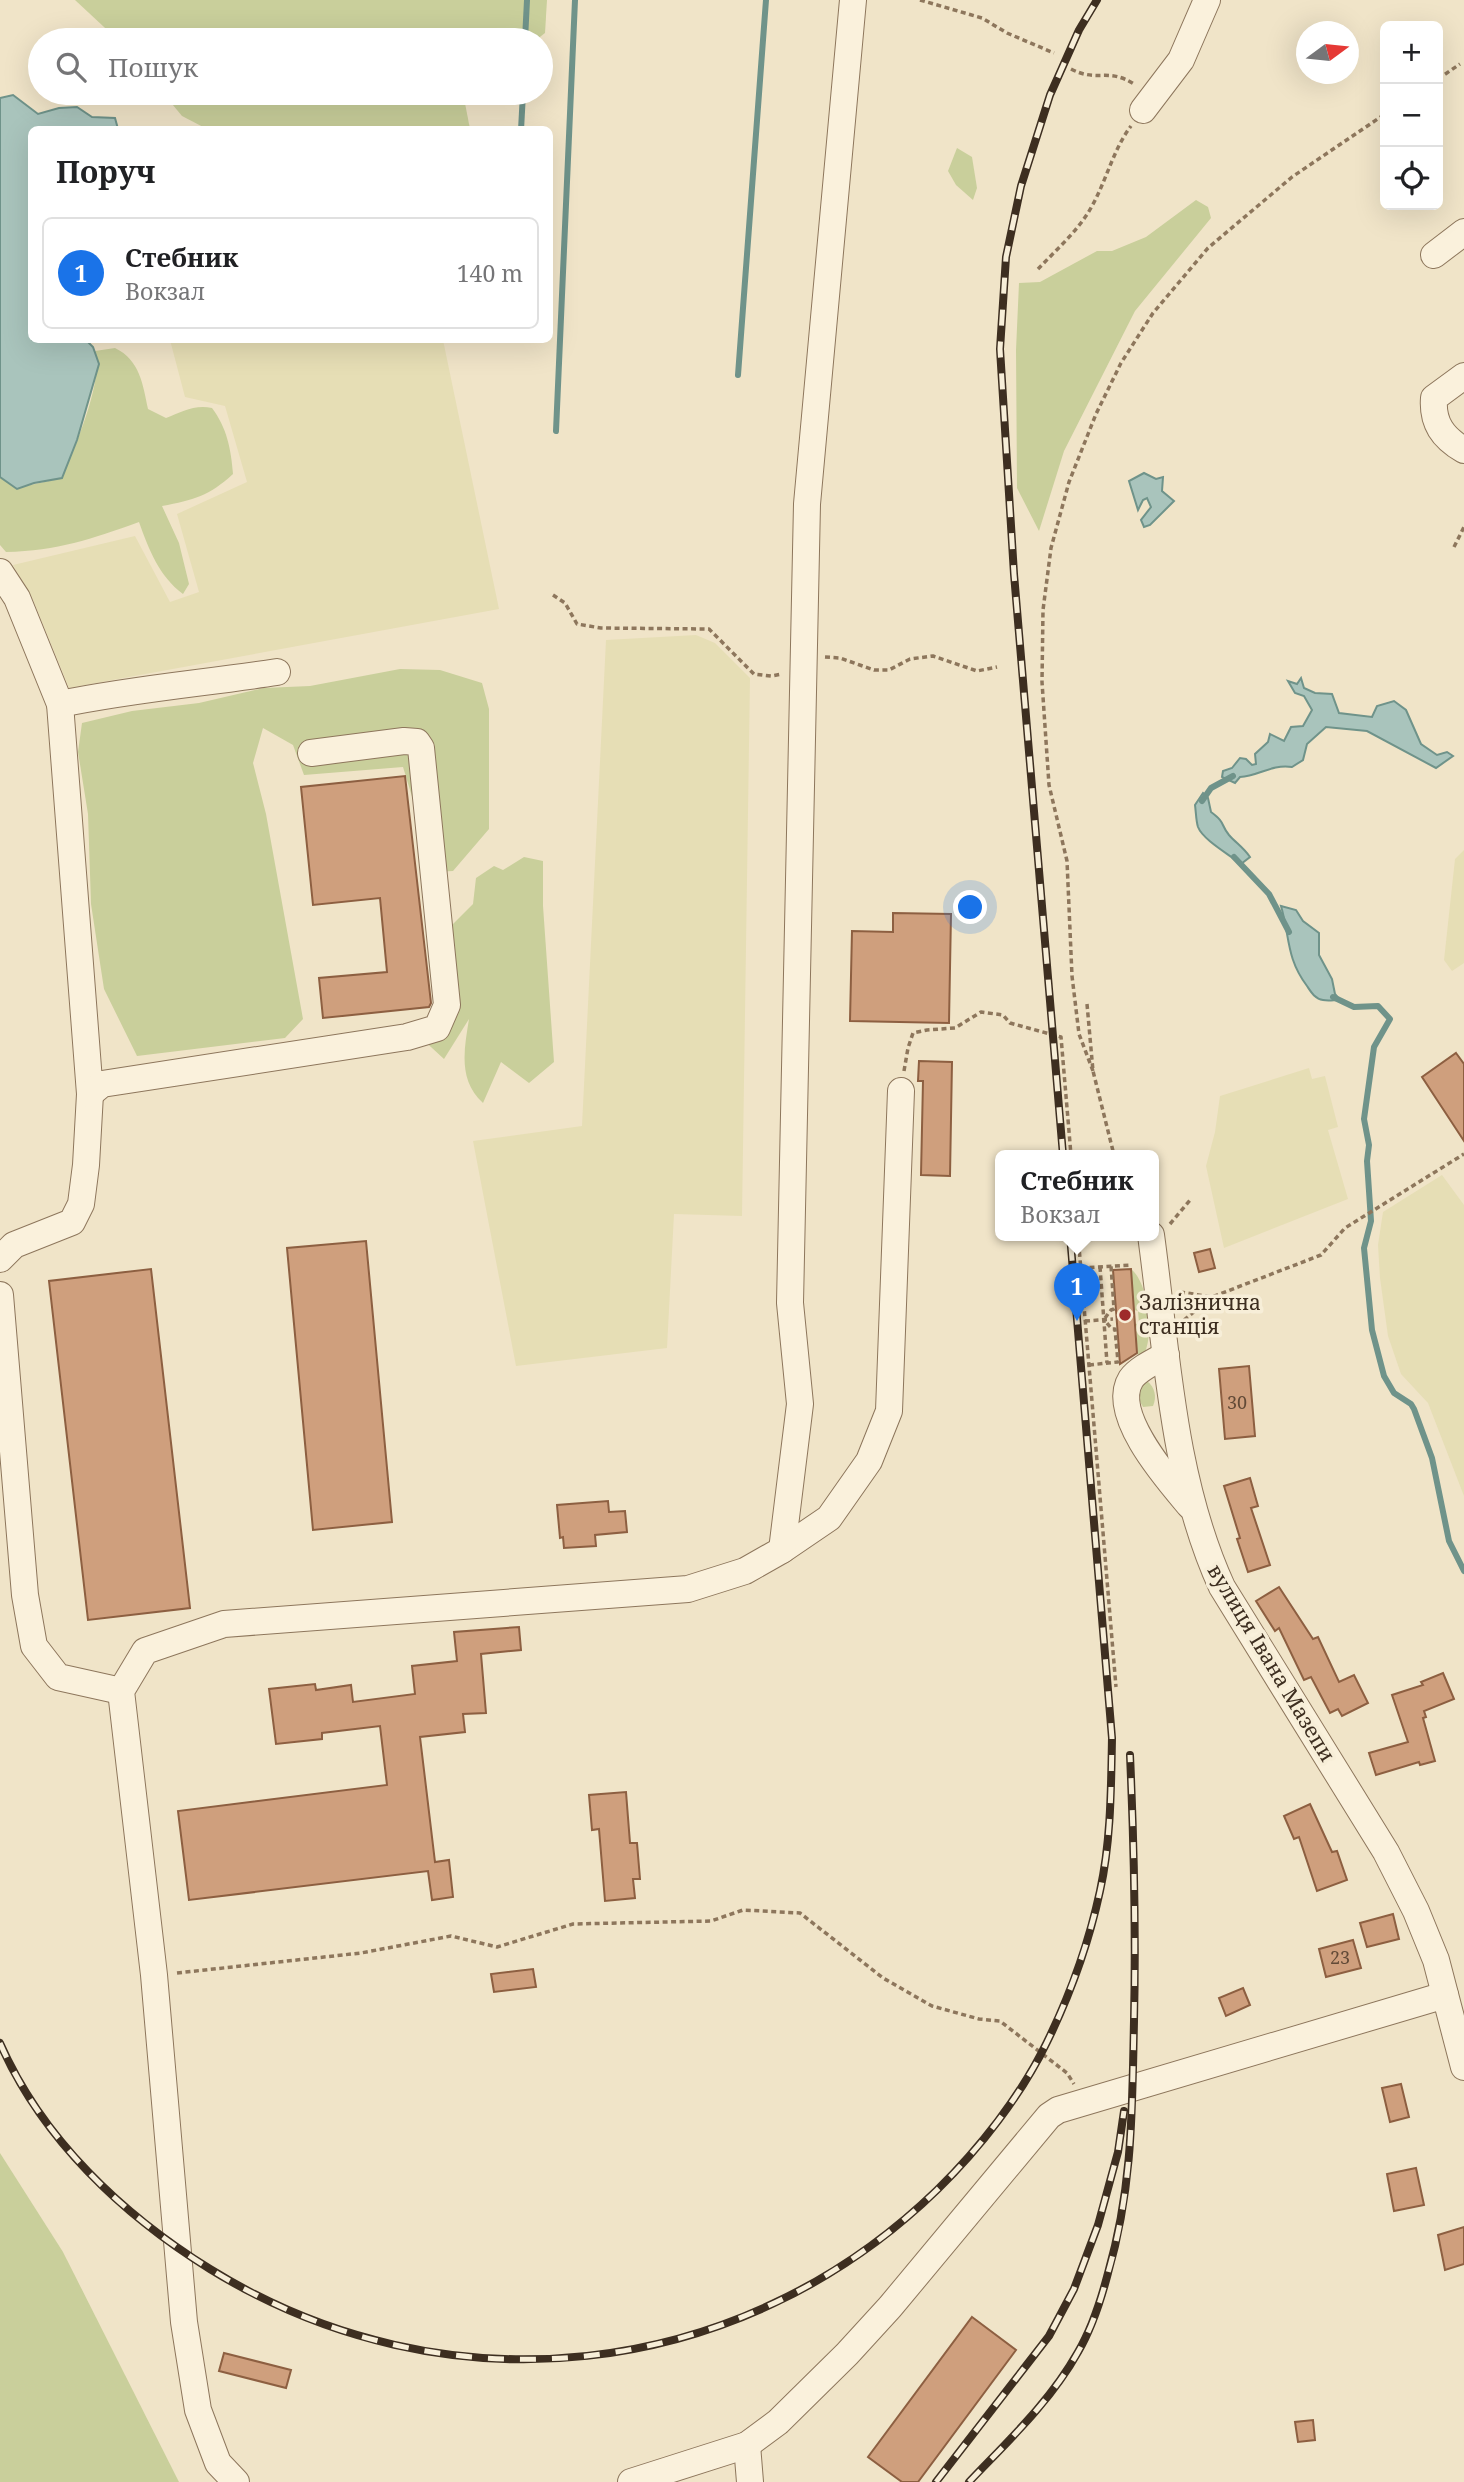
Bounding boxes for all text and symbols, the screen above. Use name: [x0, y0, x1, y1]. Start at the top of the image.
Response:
north arrow: [1296, 21, 1359, 84]
map controls: [1380, 21, 1443, 210]
button: +: [1380, 21, 1443, 84]
search box: [28, 28, 553, 105]
icon: search: [52, 48, 90, 86]
text: Пошук: [108, 49, 198, 85]
button: −: [1380, 84, 1443, 147]
button: locate: [1380, 147, 1443, 210]
text: Поруч: [56, 151, 156, 192]
text: Стебник: [125, 239, 238, 275]
text: 1: [75, 257, 88, 289]
text: 140 m: [457, 257, 523, 289]
text: Вокзал: [125, 275, 205, 307]
your location: [953, 890, 987, 924]
popup: [995, 1150, 1159, 1241]
text: Стебник: [1020, 1162, 1134, 1198]
text: Вокзал: [1020, 1198, 1100, 1230]
pin: 1: [1054, 1263, 1100, 1321]
place label: Залізнична станція: [1139, 1288, 1261, 1340]
marker: Залізнична станція: [1117, 1307, 1133, 1323]
house number: 30: [1227, 1390, 1247, 1414]
street label: вулиця Івана Мазепи: [1202, 1558, 1342, 1767]
house number: 23: [1330, 1945, 1350, 1969]

